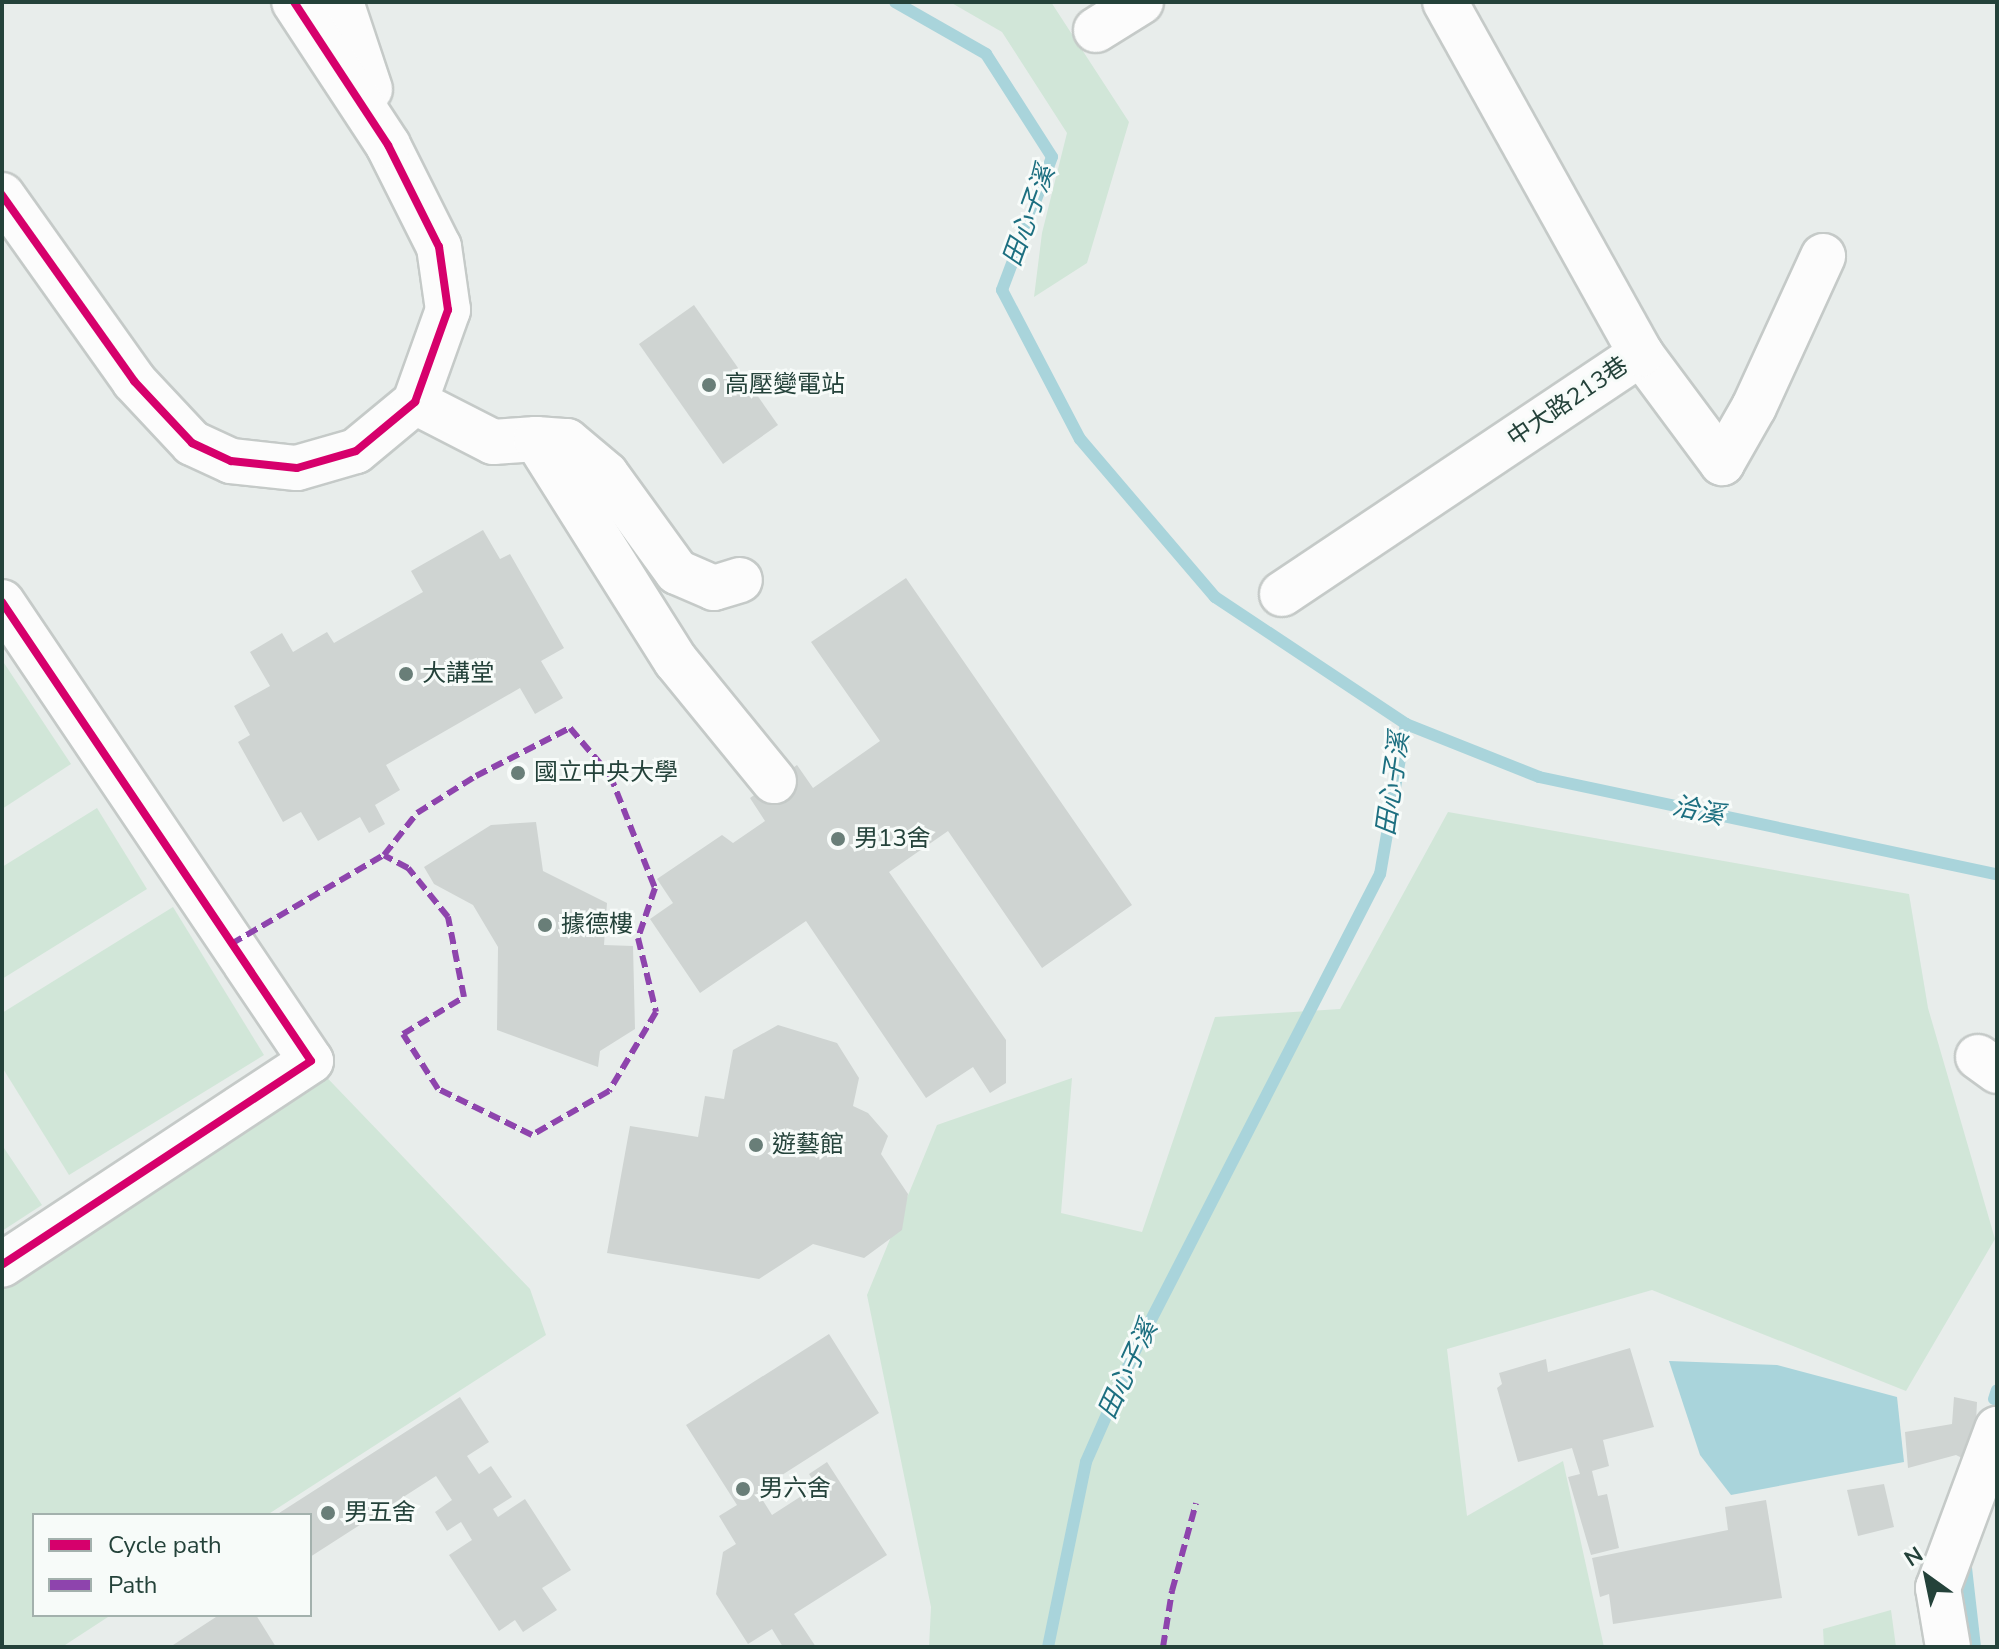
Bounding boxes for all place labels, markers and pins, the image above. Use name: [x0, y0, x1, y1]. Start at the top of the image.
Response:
place label: 高壓變電站: [725, 371, 845, 399]
marker: 高壓變電站: [700, 376, 718, 394]
place label: 大講堂: [422, 660, 494, 688]
marker: 大講堂: [397, 665, 415, 683]
place label: 國立中央大學: [534, 759, 678, 787]
marker: 國立中央大學: [509, 764, 527, 782]
place label: 男13舍: [854, 825, 931, 853]
marker: 男13舍: [829, 830, 847, 848]
place label: 據德樓: [561, 911, 633, 939]
marker: 據德樓: [536, 916, 554, 934]
place label: 遊藝館: [772, 1131, 844, 1159]
marker: 遊藝館: [747, 1136, 765, 1154]
place label: 男六舍: [759, 1475, 831, 1503]
marker: 男六舍: [734, 1480, 752, 1498]
place label: 男五舍: [344, 1499, 416, 1527]
marker: 男五舍: [319, 1504, 337, 1522]

